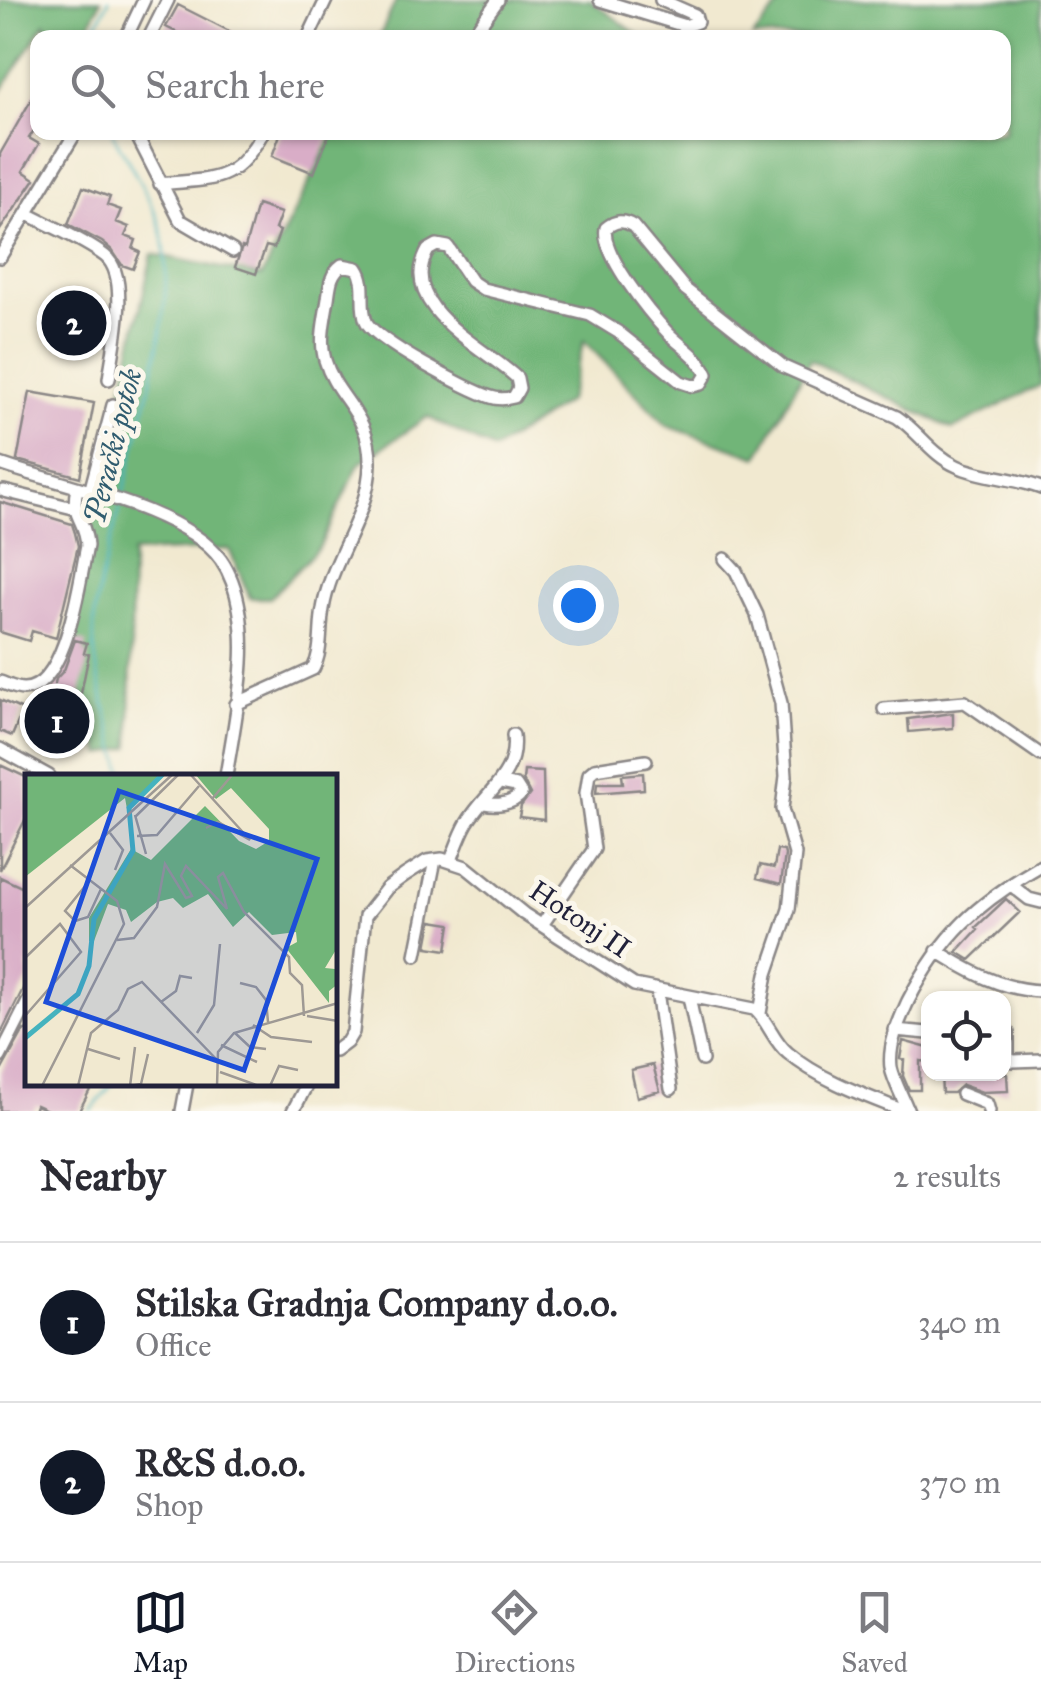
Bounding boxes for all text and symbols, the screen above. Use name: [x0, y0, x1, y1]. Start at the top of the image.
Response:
search box: [30, 30, 1011, 140]
icon: search: [65, 58, 120, 113]
text: Search here: [145, 62, 325, 108]
pin: 2: [42, 286, 106, 360]
water label: Perački potok: [76, 365, 151, 528]
your location: [553, 580, 604, 631]
pin: 1: [24, 684, 90, 758]
inset map: [25, 774, 338, 1086]
street label: Hotonj II: [523, 872, 637, 966]
map controls: [921, 991, 1011, 1081]
button: locate: [921, 991, 1011, 1081]
text: Nearby: [40, 1150, 165, 1202]
text: 2 results: [893, 1157, 1001, 1196]
text: Stilska Gradnja Company d.o.o.: [135, 1280, 618, 1326]
text: 1: [66, 1303, 79, 1342]
text: 340 m: [918, 1303, 1001, 1342]
text: Office: [135, 1326, 212, 1365]
text: R&S d.o.o.: [135, 1440, 306, 1486]
text: 2: [65, 1463, 80, 1502]
text: 370 m: [919, 1463, 1001, 1502]
text: Shop: [135, 1486, 203, 1525]
tab: Map: [133, 1585, 188, 1680]
tab: Directions: [454, 1585, 575, 1680]
tab: Saved: [841, 1585, 908, 1680]

